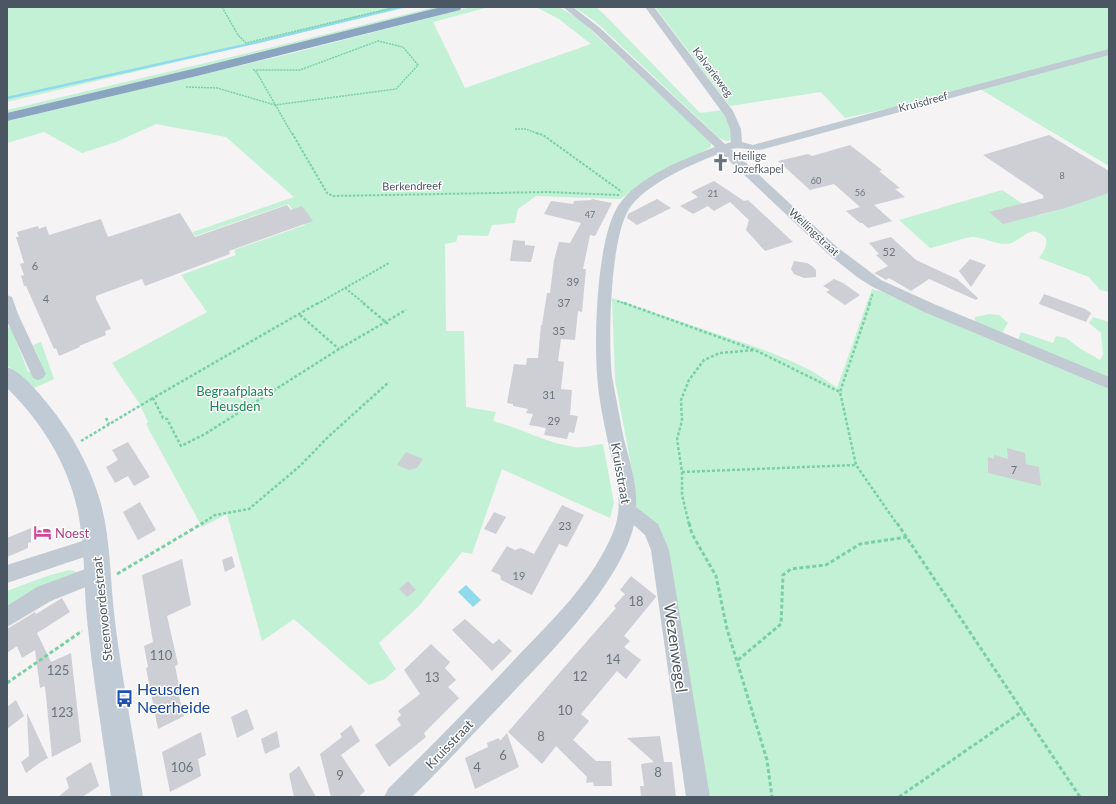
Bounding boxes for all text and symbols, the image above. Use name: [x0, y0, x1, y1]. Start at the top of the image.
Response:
street label: Kalvarieweg: [691, 44, 736, 99]
street label: Kruisdreef: [897, 89, 949, 114]
place label: Heilige Jozefkapel: [733, 149, 784, 175]
church icon: Heilige Jozefkapel: [710, 152, 730, 172]
house number: 8: [1059, 170, 1065, 181]
house number: 60: [811, 175, 821, 186]
street label: Berkendreef: [382, 178, 442, 193]
house number: 56: [855, 187, 865, 198]
house number: 21: [708, 188, 718, 199]
street label: Wellingstraat: [787, 205, 842, 258]
house number: 47: [585, 209, 595, 220]
house number: 52: [883, 245, 895, 258]
house number: 6: [32, 259, 38, 272]
house number: 39: [567, 275, 579, 288]
house number: 4: [43, 292, 50, 305]
house number: 37: [558, 296, 570, 309]
house number: 35: [553, 324, 565, 337]
park label: Begraafplaats Heusden: [196, 383, 274, 414]
house number: 31: [543, 388, 555, 401]
house number: 29: [548, 414, 560, 427]
street label: Kruisstraat: [608, 441, 634, 505]
house number: 7: [1011, 463, 1017, 476]
house number: 23: [559, 519, 571, 532]
hotel icon: Noest: [32, 523, 52, 543]
place label: Noest: [55, 525, 90, 541]
street label: Steenvoordestraat: [89, 556, 115, 662]
house number: 19: [513, 569, 525, 582]
house number: 18: [628, 593, 644, 609]
street label: Wezenwegel: [661, 602, 692, 694]
house number: 110: [150, 647, 173, 663]
house number: 14: [605, 651, 621, 667]
house number: 125: [47, 662, 69, 678]
house number: 12: [572, 668, 588, 684]
house number: 13: [424, 669, 440, 685]
place label: Heusden Neerheide: [137, 679, 210, 716]
bus stop icon: Heusden Neerheide: [114, 688, 134, 708]
house number: 10: [557, 702, 573, 718]
house number: 123: [51, 704, 73, 720]
street label: Kruisstraat: [422, 716, 476, 772]
house number: 8: [537, 728, 545, 744]
house number: 6: [499, 747, 507, 763]
house number: 106: [171, 759, 193, 775]
house number: 4: [473, 759, 481, 775]
house number: 8: [654, 764, 662, 780]
house number: 9: [336, 767, 344, 783]

